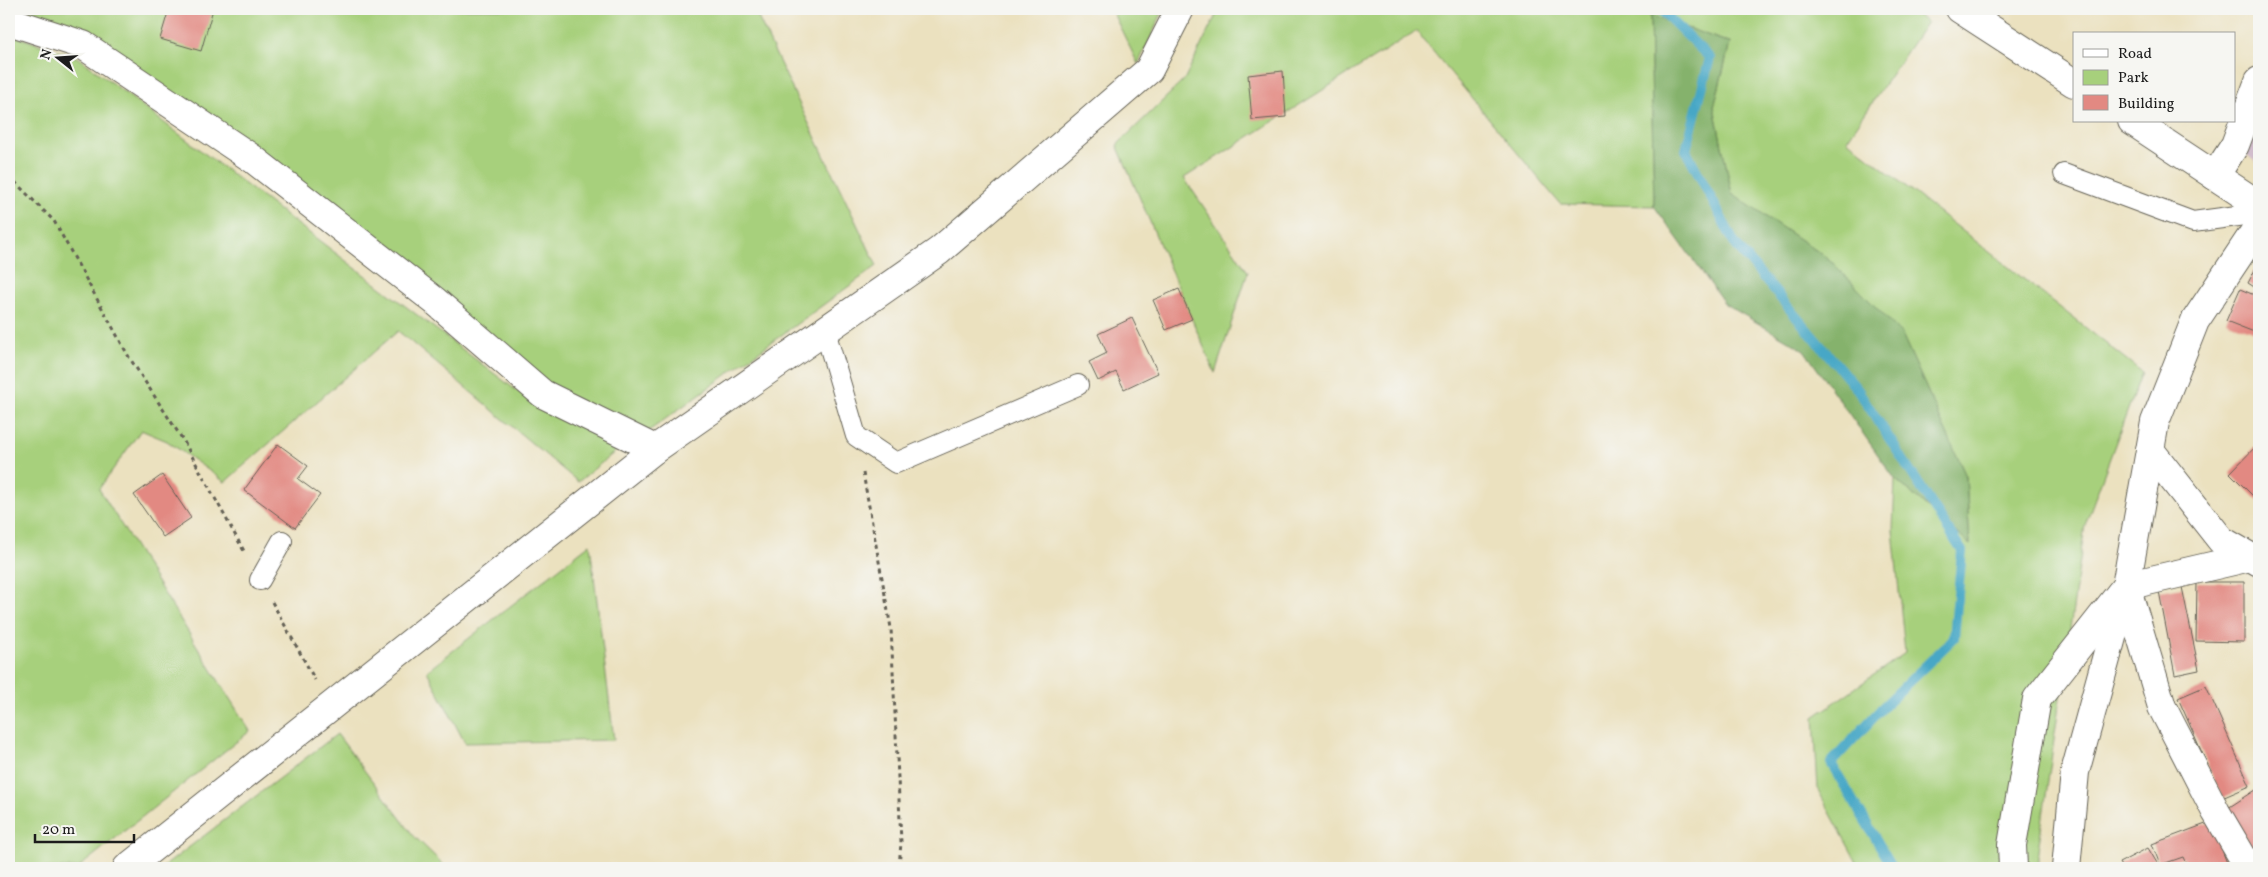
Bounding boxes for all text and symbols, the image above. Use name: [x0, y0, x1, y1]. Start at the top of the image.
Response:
north arrow: [32, 32, 82, 82]
legend: [2073, 32, 2236, 122]
text: Road: [2118, 44, 2152, 65]
text: N: [36, 47, 58, 62]
text: Park: [2118, 68, 2149, 89]
text: Building: [2118, 94, 2175, 115]
scale bar: [35, 812, 134, 844]
text: 20 m: [42, 820, 75, 841]

